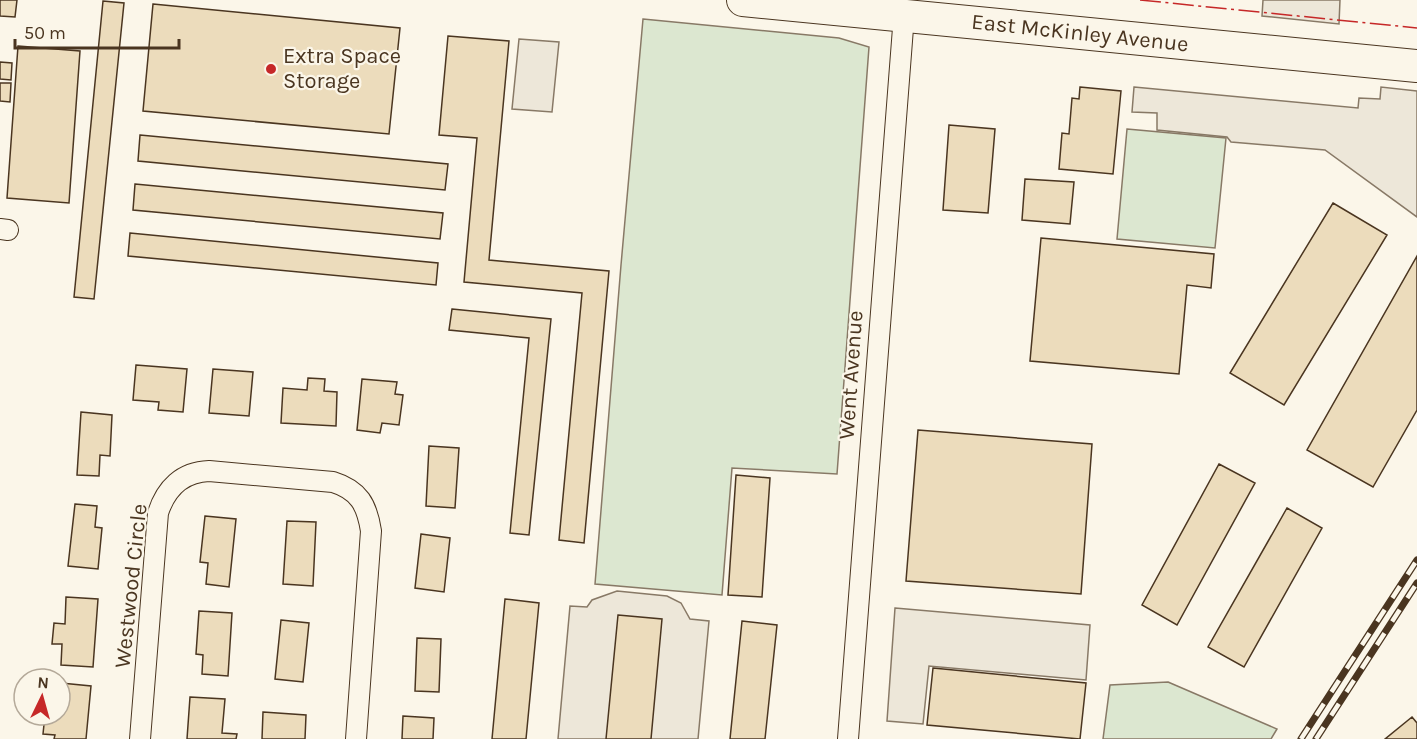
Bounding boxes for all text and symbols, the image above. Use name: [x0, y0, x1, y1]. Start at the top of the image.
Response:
street label: East McKinley Avenue: [970, 9, 1190, 57]
scale bar: [15, 12, 178, 50]
text: 50 m: [24, 22, 66, 44]
place label: Extra Space Storage: [283, 43, 401, 94]
marker: Extra Space Storage: [264, 62, 278, 76]
street label: Went Avenue: [834, 310, 868, 440]
street label: Westwood Circle: [109, 503, 153, 669]
north arrow: [12, 667, 72, 727]
text: N: [37, 673, 50, 693]

